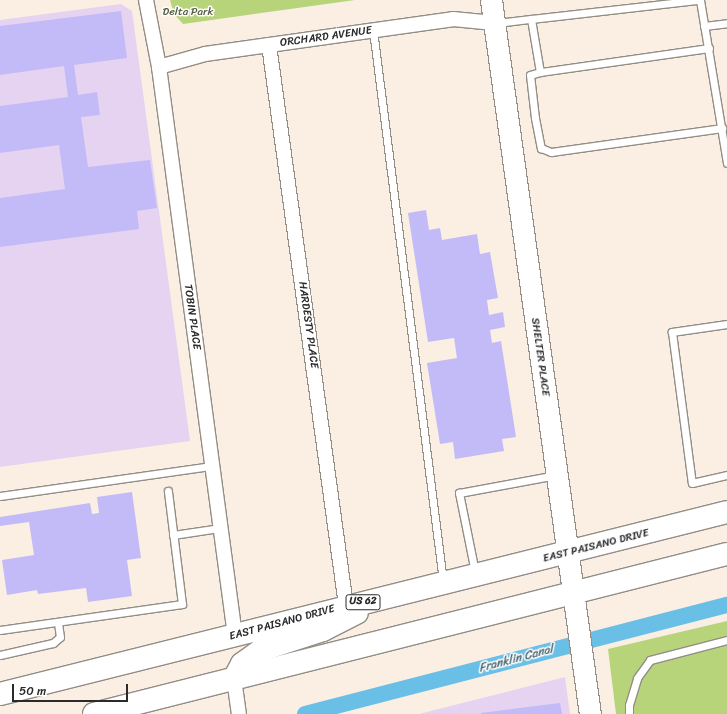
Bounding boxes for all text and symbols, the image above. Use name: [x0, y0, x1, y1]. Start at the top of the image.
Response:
park label: Delta Park: [162, 5, 214, 19]
street label: ORCHARD AVENUE: [279, 24, 373, 50]
street label: HARDESTY PLACE: [295, 281, 321, 369]
street label: TOBIN PLACE: [181, 283, 203, 351]
street label: SHELTER PLACE: [528, 317, 552, 397]
street label: EAST PAISANO DRIVE: [542, 527, 650, 565]
road number: US 62: [345, 594, 381, 610]
street label: EAST PAISANO DRIVE: [229, 603, 335, 643]
water label: Franklin Canal: [477, 642, 555, 676]
scale bar: [14, 676, 130, 702]
text: 50 m: [19, 680, 46, 702]

